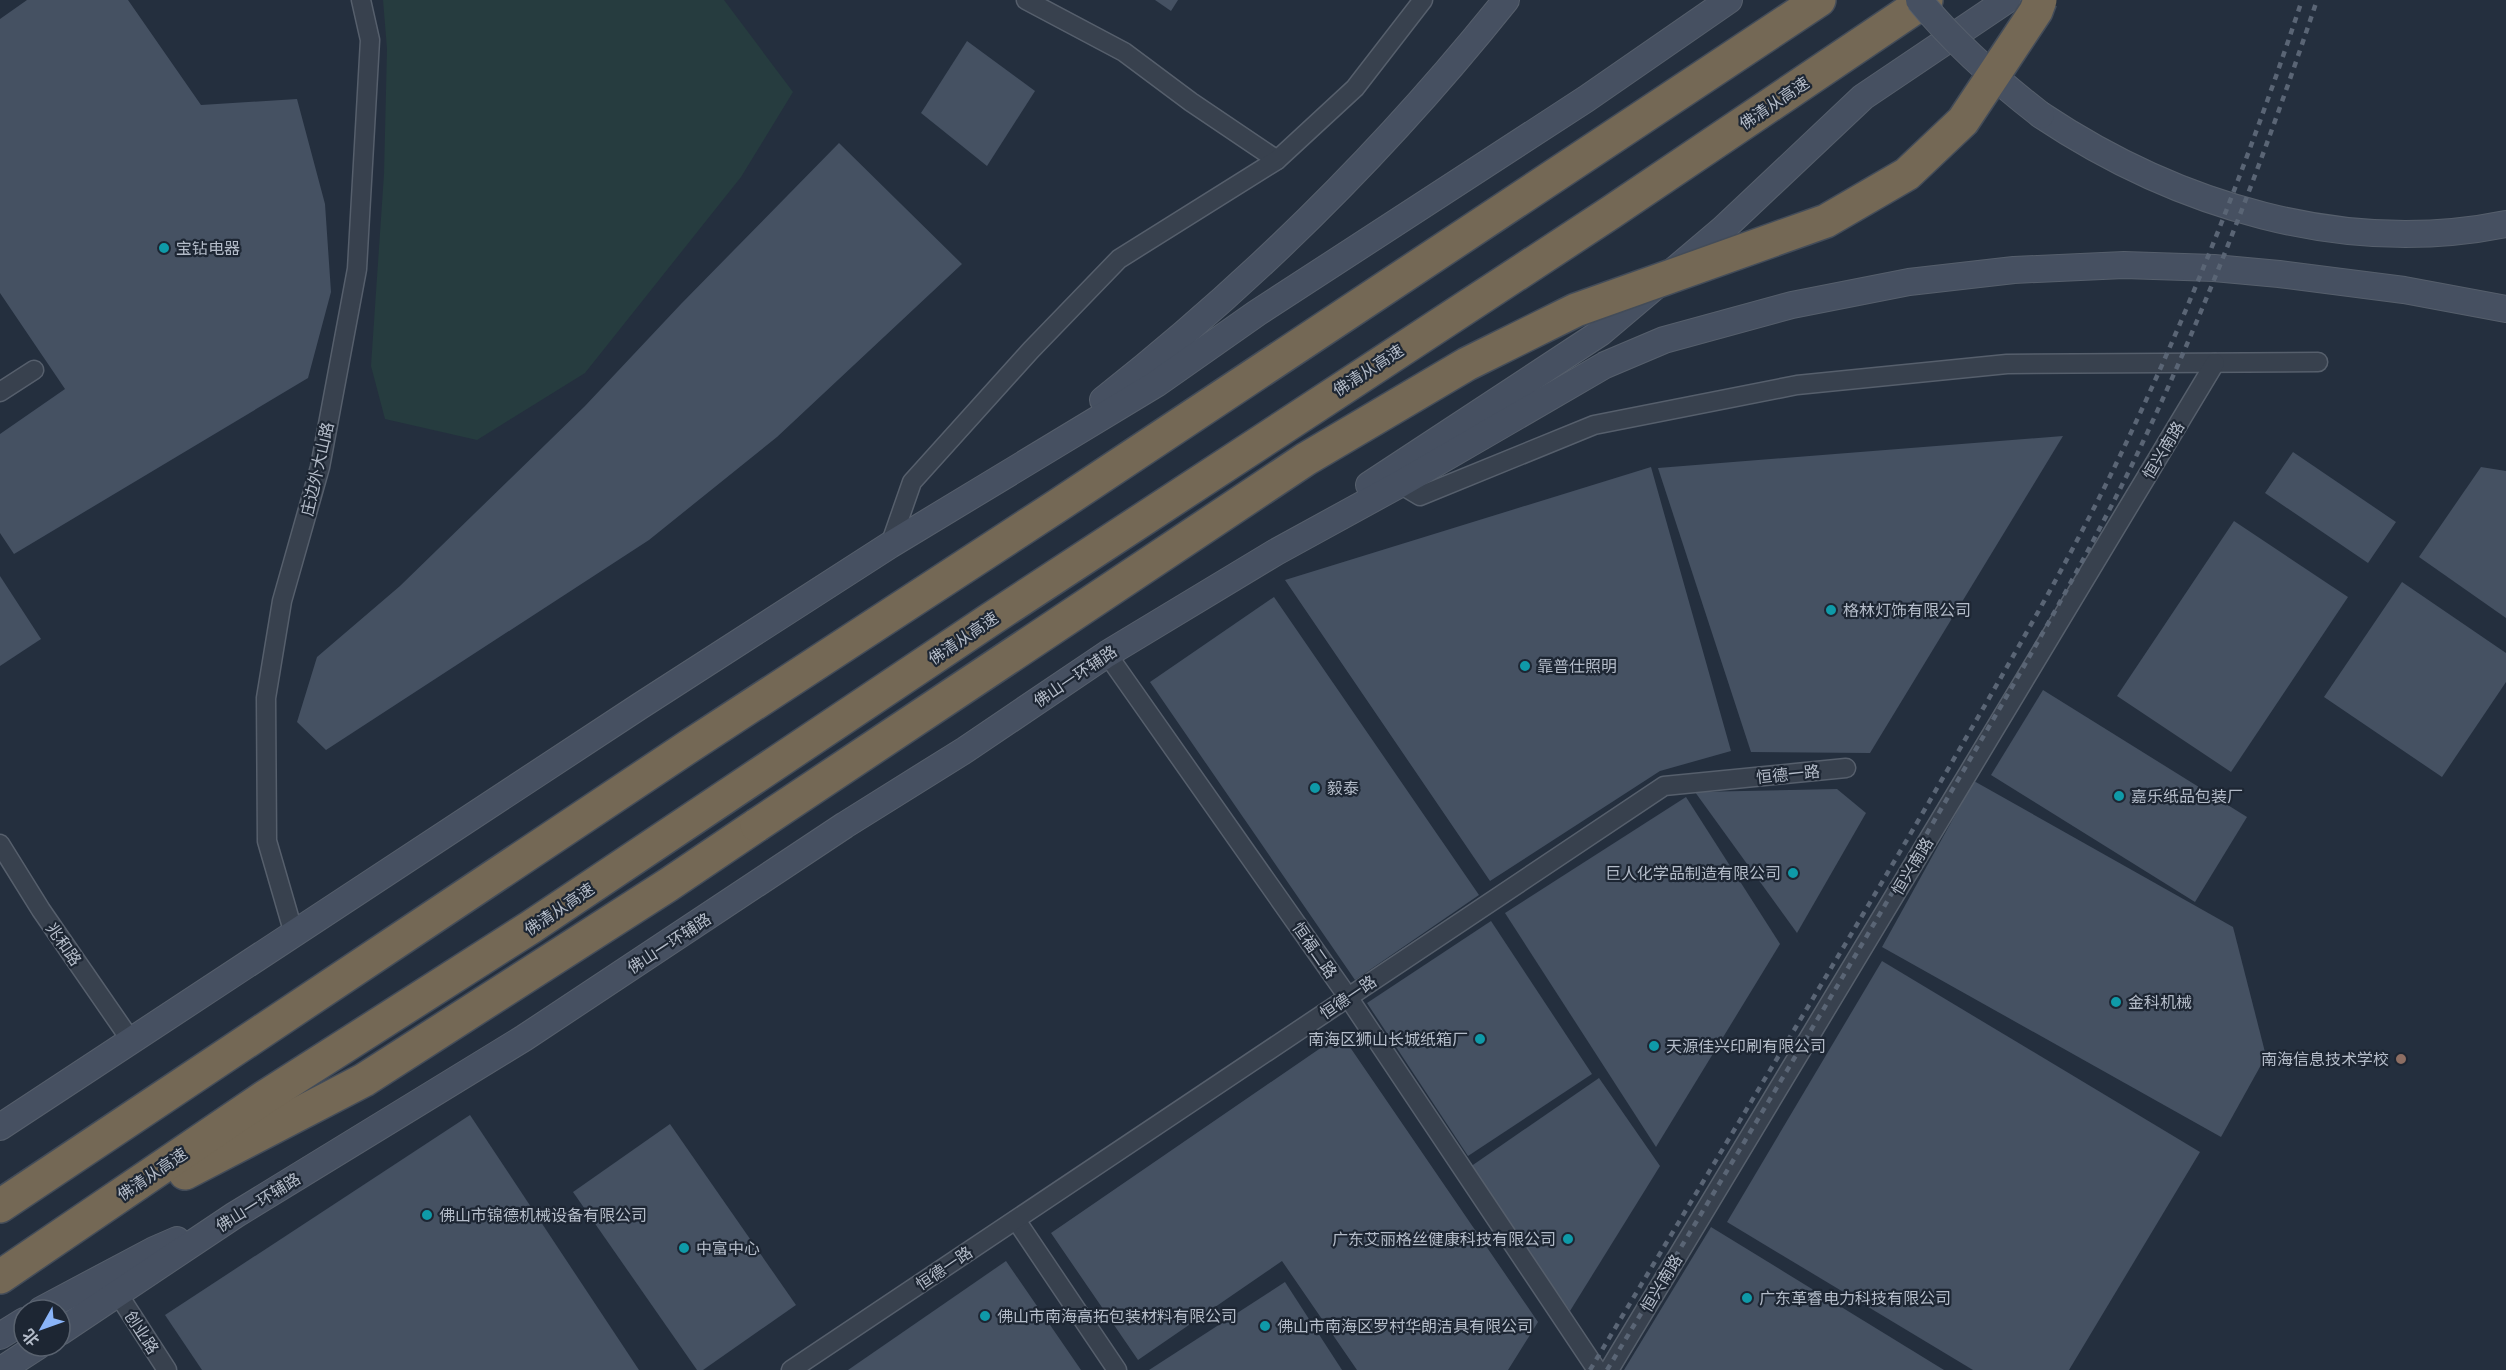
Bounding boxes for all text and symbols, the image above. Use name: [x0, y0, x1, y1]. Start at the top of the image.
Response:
street label: 佛清从高速: [1736, 73, 1813, 134]
place label: 宝钻电器: [176, 239, 240, 258]
marker: 宝钻电器: [157, 241, 171, 255]
street label: 佛清从高速: [1330, 341, 1407, 400]
street label: 恒兴南路: [2139, 418, 2188, 483]
street label: 庄边外大山路: [297, 420, 338, 518]
place label: 格林灯饰有限公司: [1843, 601, 1971, 620]
marker: 格林灯饰有限公司: [1824, 603, 1838, 617]
street label: 佛清从高速: [925, 608, 1002, 669]
street label: 佛山一环辅路: [1030, 642, 1120, 711]
place label: 靠普仕照明: [1537, 657, 1617, 676]
marker: 靠普仕照明: [1518, 659, 1532, 673]
street label: 恒德一路: [1755, 762, 1821, 787]
place label: 毅泰: [1327, 779, 1359, 798]
marker: 毅泰: [1308, 781, 1322, 795]
place label: 嘉乐纸品包装厂: [2131, 787, 2243, 806]
marker: 嘉乐纸品包装厂: [2112, 789, 2126, 803]
street label: 恒兴南路: [1888, 834, 1937, 899]
place label: 巨人化学品制造有限公司: [1605, 864, 1781, 883]
marker: 巨人化学品制造有限公司: [1786, 866, 1800, 880]
street label: 佛清从高速: [521, 879, 598, 940]
street label: 佛山一环辅路: [624, 909, 715, 978]
street label: 兆和路: [42, 919, 85, 969]
street label: 恒福二路: [1288, 919, 1341, 982]
street label: 恒德一路: [1316, 972, 1380, 1023]
place label: 金科机械: [2128, 993, 2192, 1012]
marker: 金科机械: [2109, 995, 2123, 1009]
place label: 南海区狮山长城纸箱厂: [1308, 1030, 1468, 1049]
marker: 南海区狮山长城纸箱厂: [1473, 1032, 1487, 1046]
place label: 天源佳兴印刷有限公司: [1666, 1037, 1826, 1056]
marker: 天源佳兴印刷有限公司: [1647, 1039, 1661, 1053]
place label: 南海信息技术学校: [2261, 1050, 2389, 1069]
marker: 南海信息技术学校: [2394, 1052, 2408, 1066]
street label: 佛清从高速: [114, 1144, 191, 1205]
street label: 佛山一环辅路: [213, 1169, 304, 1236]
place label: 佛山市锦德机械设备有限公司: [439, 1206, 647, 1225]
marker: 佛山市锦德机械设备有限公司: [420, 1208, 434, 1222]
place label: 广东艾丽格丝健康科技有限公司: [1332, 1230, 1556, 1249]
marker: 广东艾丽格丝健康科技有限公司: [1561, 1232, 1575, 1246]
place label: 中富中心: [696, 1239, 760, 1258]
marker: 中富中心: [677, 1241, 691, 1255]
street label: 恒德一路: [912, 1243, 976, 1294]
street label: 恒兴南路: [1637, 1251, 1686, 1316]
place label: 广东革睿电力科技有限公司: [1759, 1289, 1951, 1308]
marker: 广东革睿电力科技有限公司: [1740, 1291, 1754, 1305]
north arrow: [12, 1298, 72, 1358]
street label: 创业路: [121, 1307, 163, 1358]
place label: 佛山市南海高拓包装材料有限公司: [997, 1307, 1237, 1326]
marker: 佛山市南海高拓包装材料有限公司: [978, 1309, 992, 1323]
place label: 佛山市南海区罗村华朗洁具有限公司: [1277, 1317, 1533, 1336]
marker: 佛山市南海区罗村华朗洁具有限公司: [1258, 1319, 1272, 1333]
text: 北: [18, 1325, 43, 1350]

